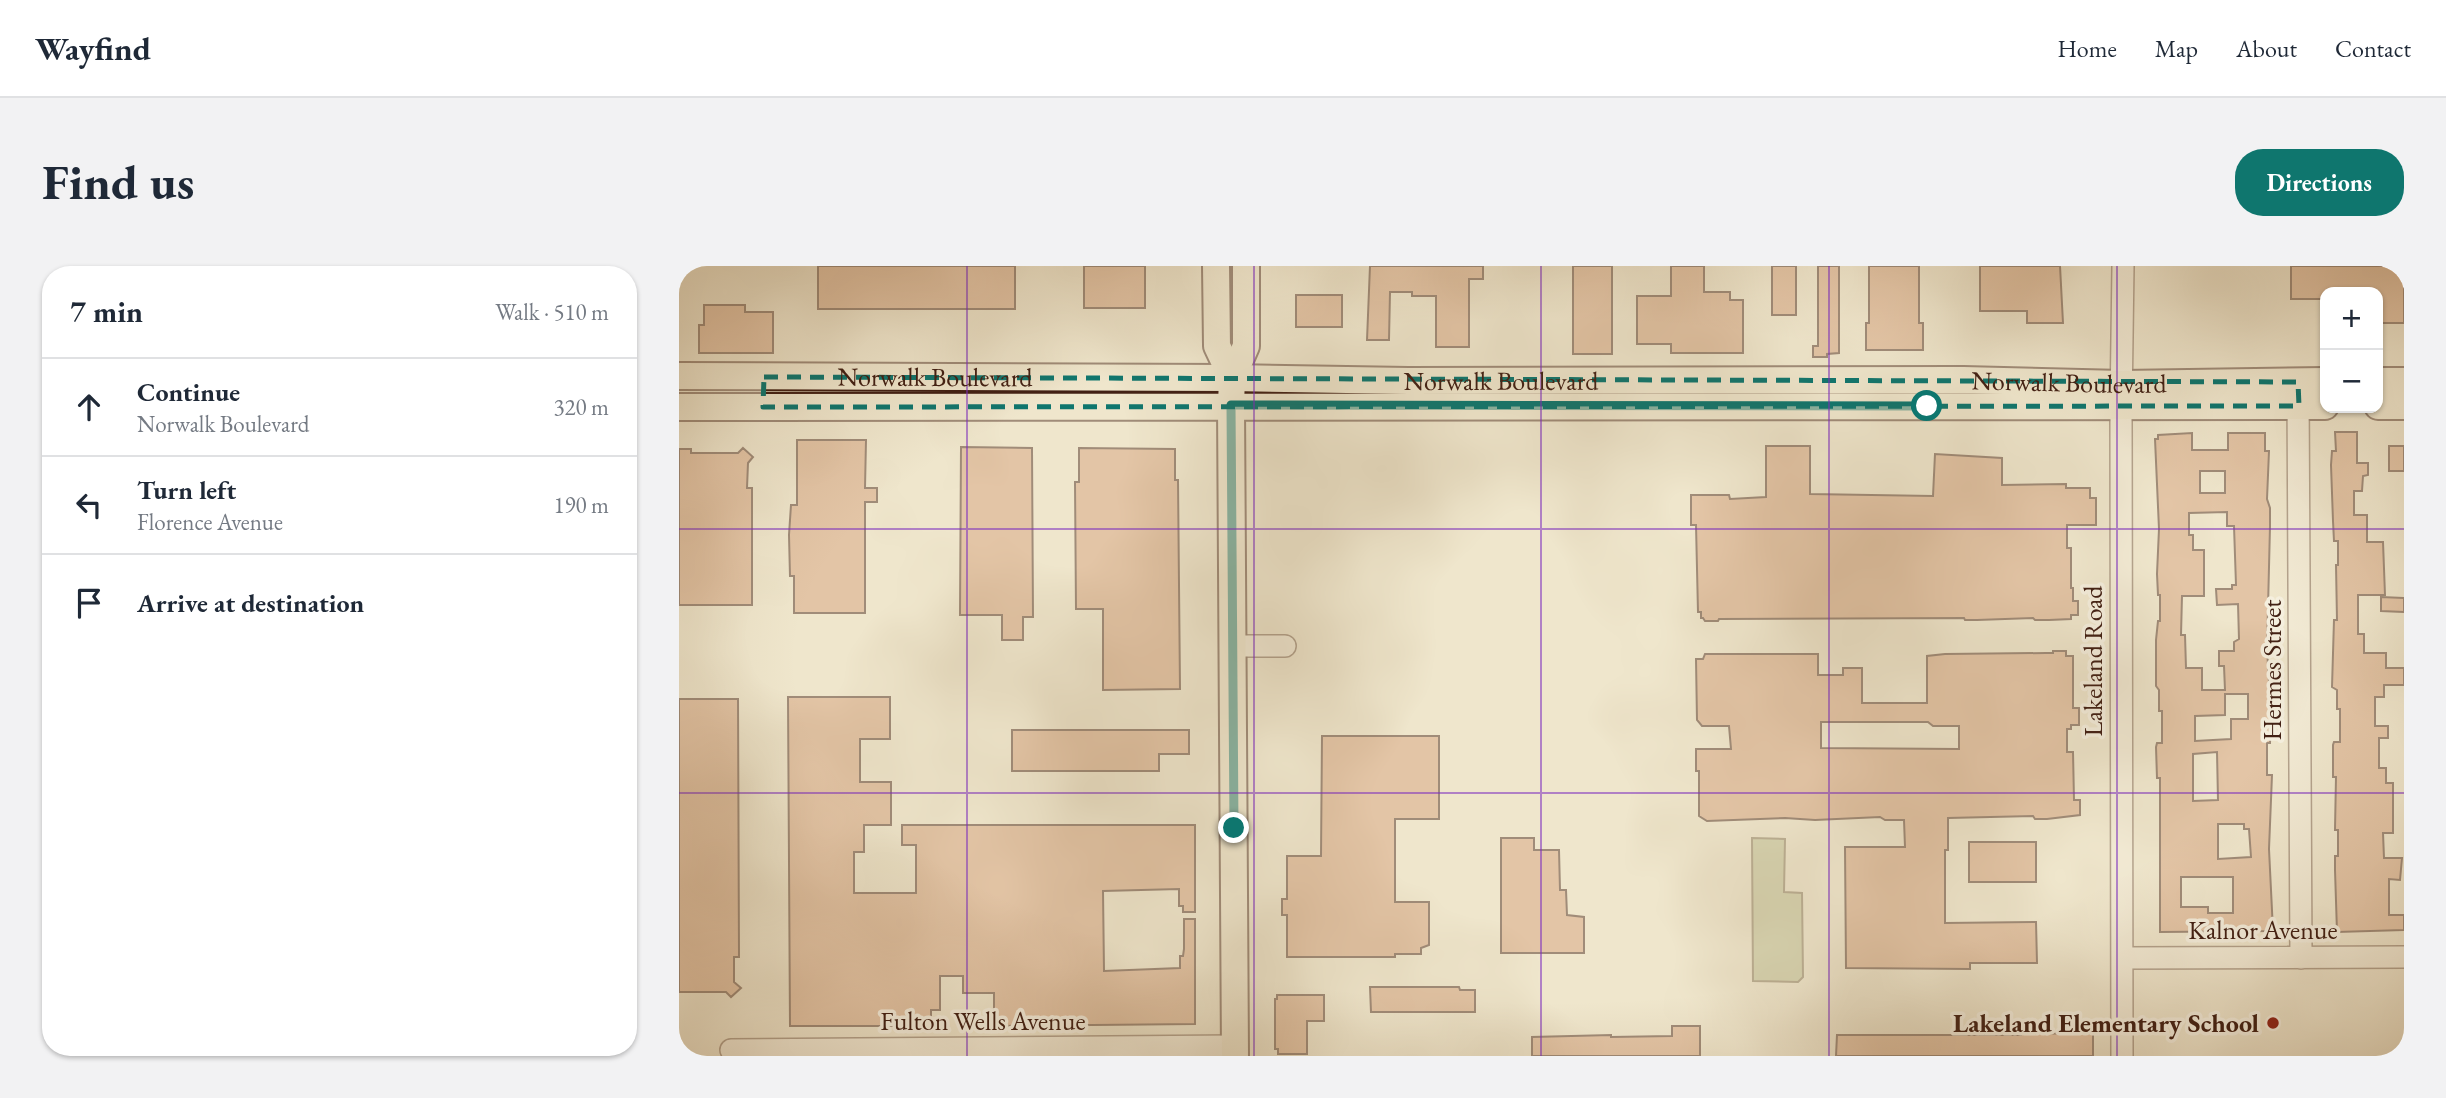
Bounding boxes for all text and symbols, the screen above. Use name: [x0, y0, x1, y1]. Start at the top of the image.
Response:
text: Wayfind: [35, 27, 151, 70]
text: Home: [2057, 33, 2117, 64]
text: Map: [2155, 33, 2198, 64]
text: About: [2236, 33, 2297, 64]
text: Contact: [2335, 33, 2411, 64]
button: Directions: [2235, 149, 2404, 216]
text: Find us: [42, 150, 194, 214]
map controls: [2320, 287, 2383, 413]
button: +: [2320, 287, 2383, 350]
text: 7 min: [70, 292, 143, 331]
text: Walk · 510 m: [495, 297, 609, 327]
button: −: [2320, 350, 2383, 413]
street label: Norwalk Boulevard: [837, 360, 1033, 394]
street label: Norwalk Boulevard: [1971, 363, 2168, 401]
street label: Norwalk Boulevard: [1403, 364, 1599, 398]
text: Continue: [137, 375, 240, 409]
icon: ahead: [70, 388, 108, 426]
route start: [1911, 390, 1942, 421]
text: 320 m: [553, 392, 609, 422]
text: Norwalk Boulevard: [137, 409, 310, 439]
text: Turn left: [137, 473, 236, 507]
icon: left: [70, 486, 108, 524]
text: 190 m: [553, 490, 609, 520]
text: Florence Avenue: [137, 507, 283, 537]
icon: arrive: [70, 584, 108, 622]
street label: Lakeland Road: [2076, 585, 2110, 737]
text: Arrive at destination: [137, 586, 364, 620]
street label: Hermes Street: [2255, 600, 2289, 740]
route end: [1218, 812, 1249, 843]
street label: Kalnor Avenue: [2188, 913, 2338, 947]
street label: Fulton Wells Avenue: [880, 1004, 1086, 1038]
place label: Lakeland Elementary School: [1953, 1006, 2259, 1040]
marker: Lakeland Elementary School: [2265, 1015, 2281, 1031]

